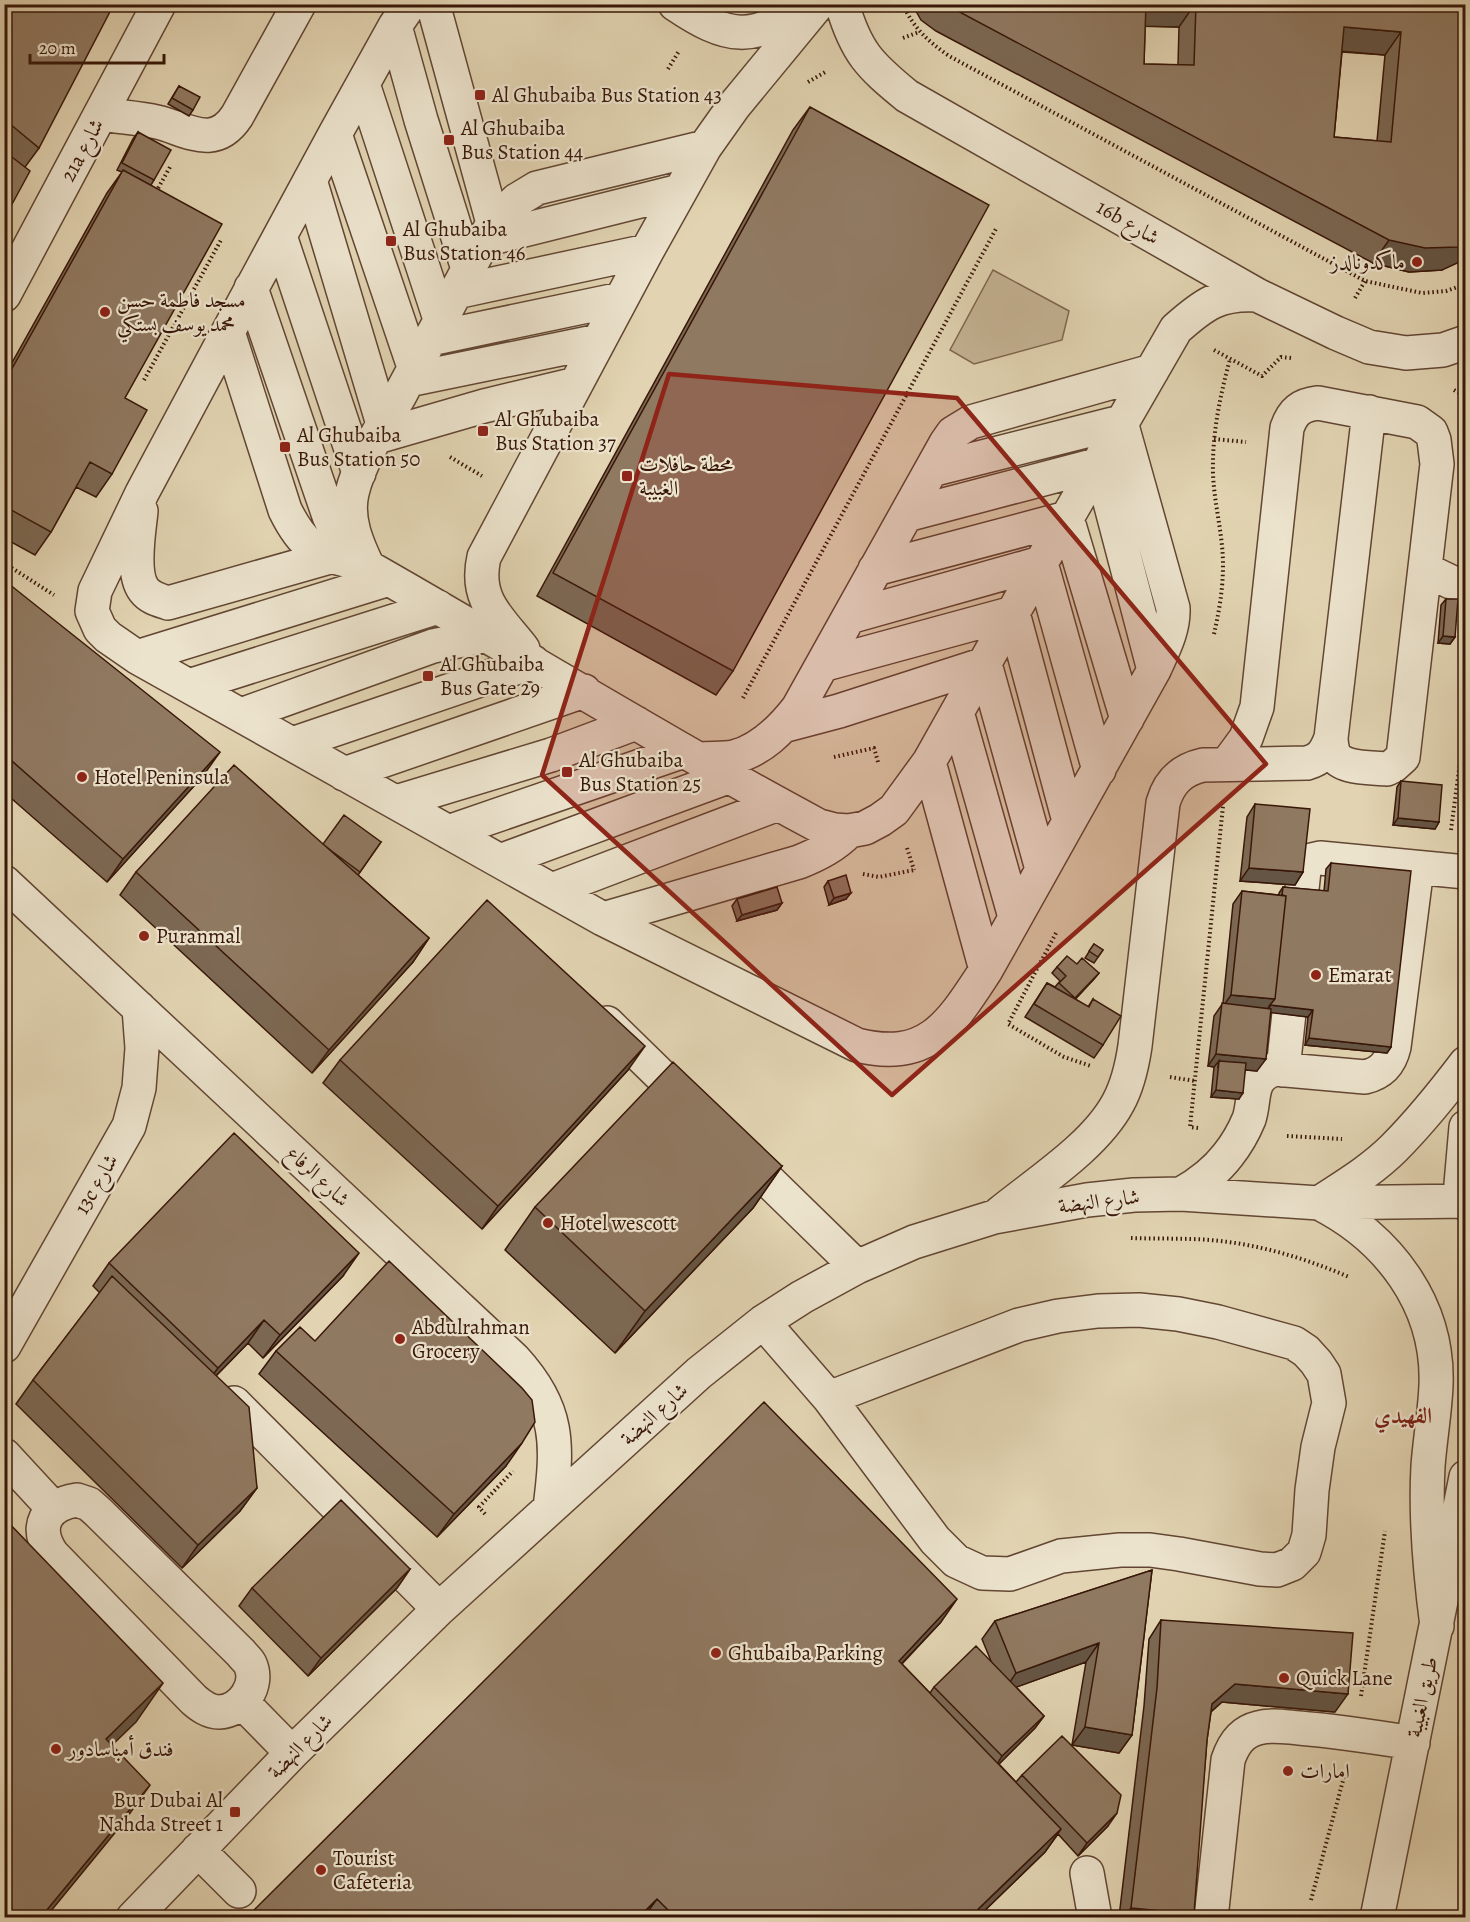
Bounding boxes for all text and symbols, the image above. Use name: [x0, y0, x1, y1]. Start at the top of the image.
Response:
scale bar: [30, 27, 164, 65]
text: 20 m: [39, 36, 76, 60]
place label: Al Ghubaiba Bus Station 43: [491, 81, 722, 109]
marker: Al Ghubaiba Bus Station 43: [473, 88, 487, 102]
street label: 21a شارع: [54, 114, 114, 188]
place label: Al Ghubaiba Bus Station 44: [460, 114, 583, 166]
marker: Al Ghubaiba Bus Station 44: [442, 133, 456, 147]
street label: 16b شارع: [1089, 193, 1165, 255]
place label: Al Ghubaiba Bus Station 46: [402, 215, 526, 267]
marker: Al Ghubaiba Bus Station 46: [384, 234, 398, 248]
place label: ماكدونالدز: [1329, 248, 1405, 276]
marker: ماكدونالدز: [1410, 255, 1424, 269]
place label: مسجد فاطمة حسن محمد يوسف بستكي: [117, 286, 246, 343]
marker: مسجد فاطمة حسن محمد يوسف بستكي: [98, 305, 112, 319]
place label: Al Ghubaiba Bus Station 37: [494, 405, 616, 457]
place label: Al Ghubaiba Bus Station 50: [296, 421, 421, 473]
marker: Al Ghubaiba Bus Station 37: [476, 424, 490, 438]
marker: Al Ghubaiba Bus Station 50: [278, 440, 292, 454]
place label: محطة حافلات الغبيبة: [639, 450, 733, 502]
marker: محطة حافلات الغبيبة: [620, 469, 634, 483]
place label: Al Ghubaiba Bus Gate 29: [439, 650, 545, 702]
marker: Al Ghubaiba Bus Gate 29: [421, 669, 435, 683]
place label: Al Ghubaiba Bus Station 25: [578, 746, 701, 798]
place label: Hotel Peninsula: [94, 763, 229, 791]
marker: Al Ghubaiba Bus Station 25: [560, 765, 574, 779]
marker: Hotel Peninsula: [75, 770, 89, 784]
place label: Puranmal: [156, 922, 240, 950]
marker: Puranmal: [137, 929, 151, 943]
place label: Emarat: [1328, 961, 1392, 989]
marker: Emarat: [1309, 968, 1323, 982]
street label: شارع الرفاع: [277, 1139, 356, 1216]
street label: 13c شارع: [68, 1149, 128, 1221]
street label: شارع النهضة: [1057, 1182, 1142, 1224]
place label: Hotel wescott: [560, 1209, 677, 1237]
marker: Hotel wescott: [541, 1216, 555, 1230]
place label: Abdulrahman Grocery: [411, 1313, 530, 1365]
marker: Abdulrahman Grocery: [393, 1332, 407, 1346]
street label: شارع النهضة: [614, 1376, 696, 1455]
district label: الفهيدي: [1374, 1401, 1432, 1434]
place label: Ghubaiba Parking: [728, 1639, 883, 1667]
marker: Ghubaiba Parking: [709, 1646, 723, 1660]
street label: طريق الغبيبة: [1400, 1654, 1444, 1740]
place label: Quick Lane: [1296, 1664, 1393, 1692]
marker: Quick Lane: [1277, 1671, 1291, 1685]
street label: شارع النهضة: [261, 1707, 342, 1788]
place label: فندق أمباسادور: [66, 1734, 174, 1763]
marker: فندق أمباسادور: [49, 1742, 63, 1756]
place label: امارات: [1300, 1757, 1350, 1785]
marker: امارات: [1281, 1764, 1295, 1778]
place label: Bur Dubai Al Nahda Street 1: [99, 1786, 223, 1838]
marker: Bur Dubai Al Nahda Street 1: [228, 1805, 242, 1819]
place label: Tourist Cafeteria: [333, 1844, 412, 1896]
marker: Tourist Cafeteria: [314, 1863, 328, 1877]

